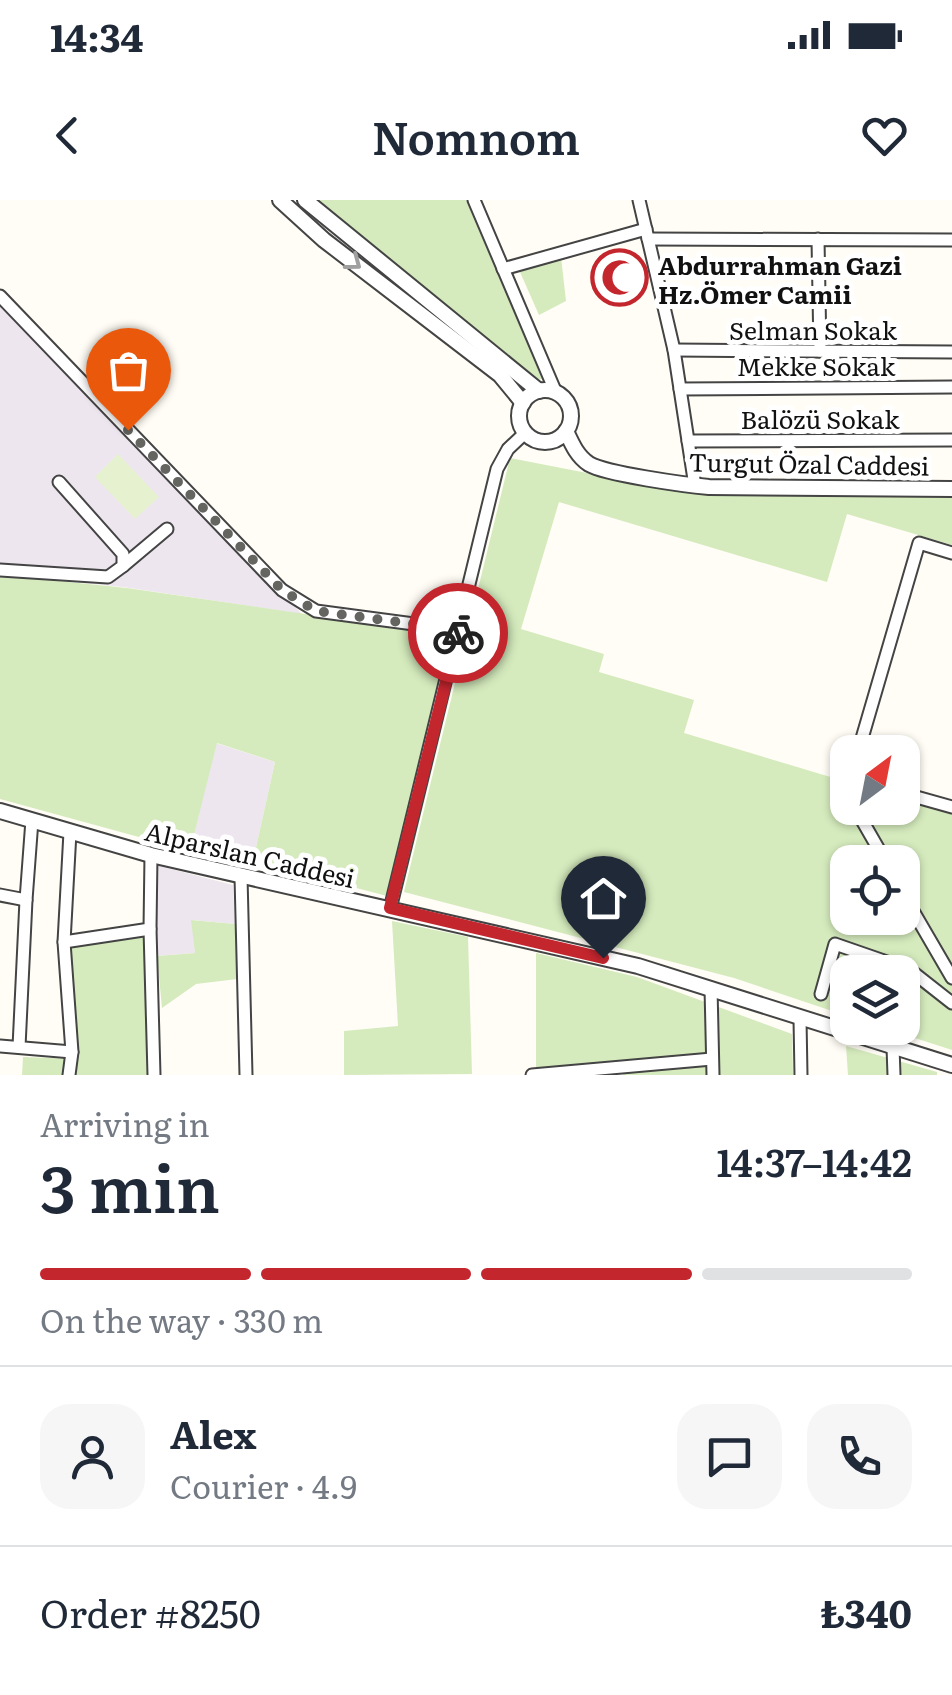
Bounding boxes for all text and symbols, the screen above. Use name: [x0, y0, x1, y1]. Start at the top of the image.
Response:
text: 14:34: [50, 7, 143, 64]
text: Nomnom: [372, 102, 580, 169]
icon: back: [40, 108, 95, 163]
icon: heart: [857, 108, 912, 163]
place label: Abdurrahman Gazi Hz.Ömer Camii: [658, 246, 902, 312]
mosque icon: Abdurrahman Gazi Hz.Ömer Camii: [589, 248, 649, 308]
one-way arrow: [343, 251, 361, 268]
street label: Selman Sokak: [729, 311, 898, 348]
pin: [86, 328, 171, 431]
icon: bag: [101, 343, 156, 398]
street label: Mekke Sokak: [737, 347, 896, 384]
street label: Balözü Sokak: [741, 400, 900, 437]
street label: Turgut Özal Caddesi: [688, 442, 930, 484]
courier: [408, 583, 508, 683]
icon: bike: [431, 606, 486, 661]
north arrow: [830, 735, 920, 825]
map controls: [830, 735, 920, 1045]
street label: Alparslan Caddesi: [141, 812, 359, 896]
button: locate: [830, 845, 920, 935]
pin: [561, 856, 646, 959]
icon: home: [576, 871, 631, 926]
button: layers: [830, 955, 920, 1045]
text: Arriving in: [40, 1099, 210, 1147]
text: 14:37–14:42: [716, 1132, 912, 1189]
text: 3 min: [40, 1136, 220, 1233]
text: On the way · 330 m: [40, 1295, 323, 1343]
button: person: [40, 1404, 145, 1509]
text: Alex: [170, 1404, 256, 1461]
button: chat: [677, 1404, 782, 1509]
button: phone: [807, 1404, 912, 1509]
text: Courier · 4.9: [170, 1461, 357, 1509]
text: Order #8250: [40, 1583, 261, 1640]
text: ₺340: [820, 1583, 912, 1640]

